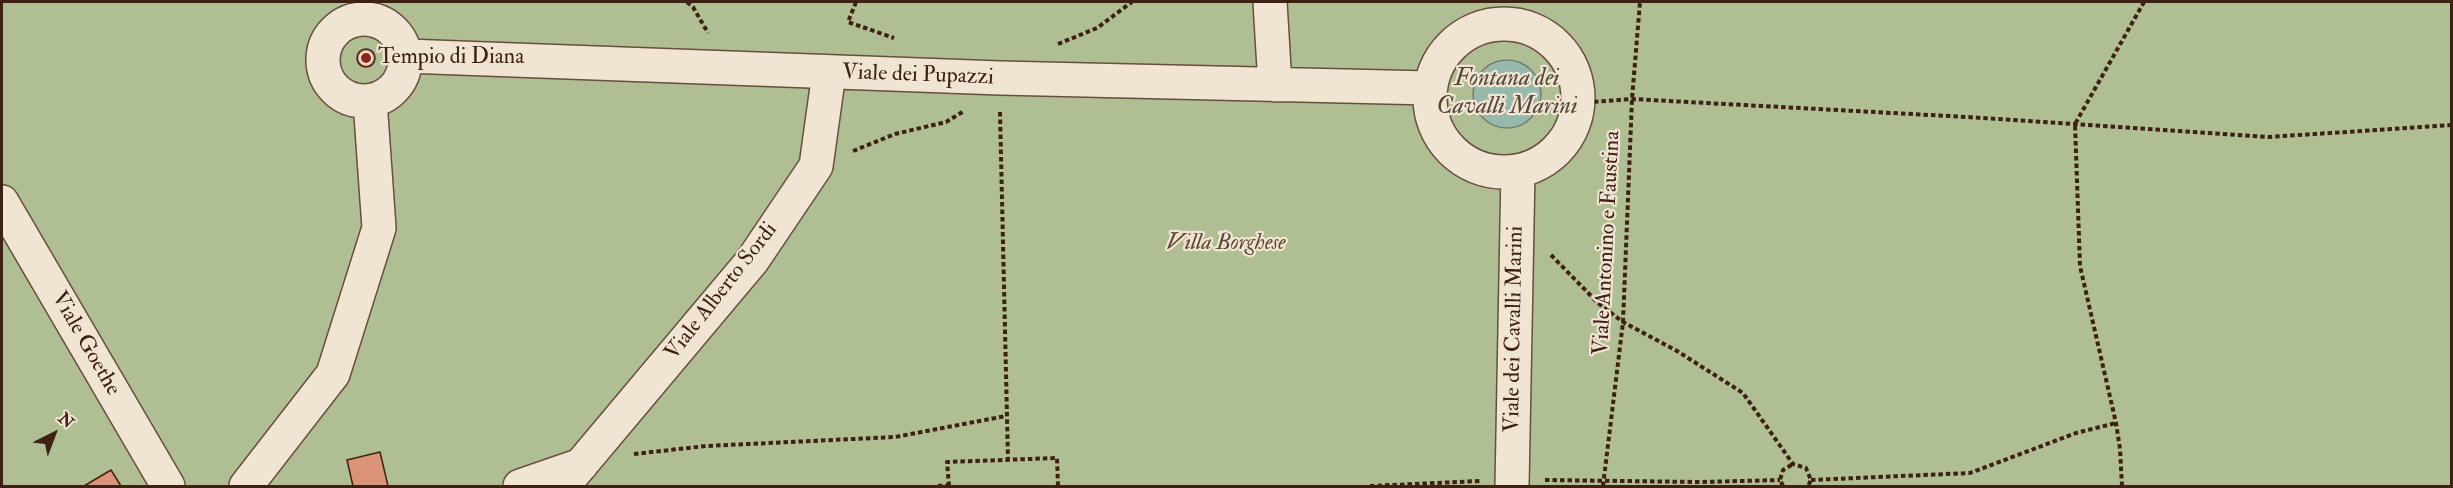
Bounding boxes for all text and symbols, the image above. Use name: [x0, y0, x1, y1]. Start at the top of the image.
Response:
place label: Tempio di Diana: [378, 45, 524, 71]
marker: Tempio di Diana: [359, 51, 373, 65]
street label: Viale dei Pupazzi: [842, 60, 994, 92]
water label: Fontana dei Cavalli Marini: [1437, 66, 1577, 122]
street label: Viale Antonino e Faustina: [1589, 130, 1627, 356]
street label: Viale Alberto Sordi: [660, 218, 784, 366]
street label: Viale dei Cavalli Marini: [1500, 225, 1530, 433]
park label: Villa Borghese: [1166, 231, 1286, 257]
street label: Viale Goethe: [45, 287, 125, 401]
north arrow: [24, 404, 84, 464]
text: N: [54, 408, 78, 433]

